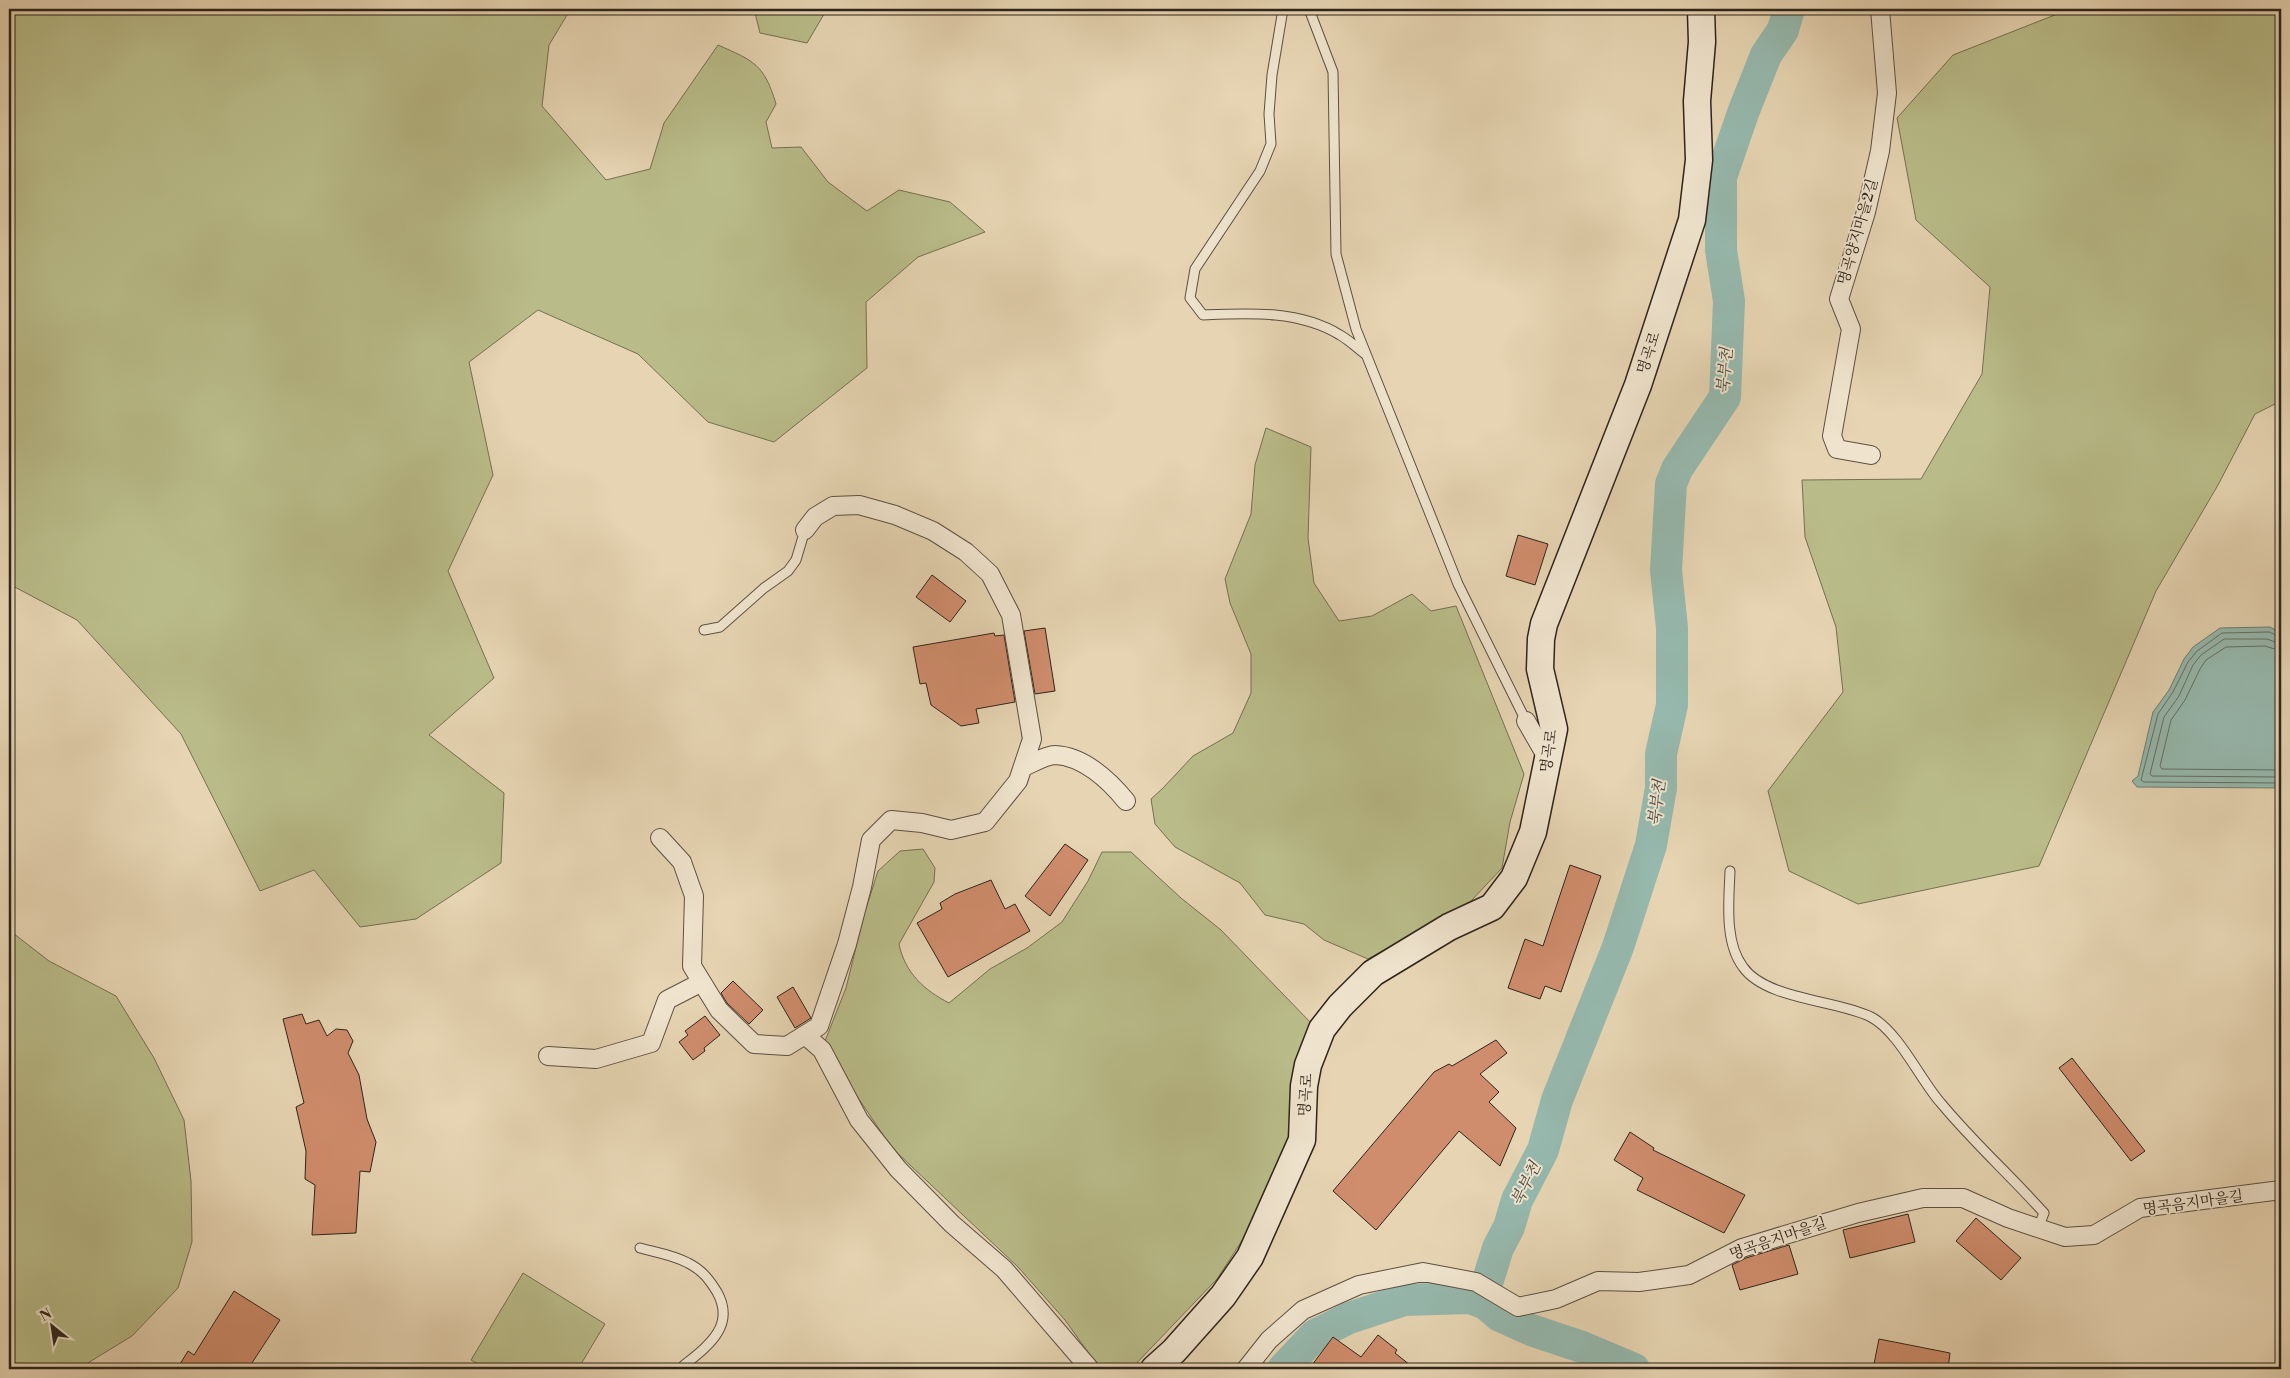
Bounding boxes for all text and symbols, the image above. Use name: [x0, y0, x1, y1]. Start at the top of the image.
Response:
street label: 명곡양지마을2길: [1834, 177, 1882, 287]
street label: 명곡로: [1633, 329, 1665, 377]
water label: 북부천: [1713, 345, 1737, 395]
street label: 명곡로: [1537, 728, 1562, 774]
water label: 북부천: [1644, 777, 1670, 827]
street label: 명곡로: [1295, 1072, 1317, 1117]
water label: 북부천: [1507, 1157, 1546, 1209]
street label: 명곡음지마을길: [2141, 1187, 2245, 1219]
street label: 명곡음지마을길: [1727, 1214, 1829, 1264]
north arrow: [28, 1300, 78, 1350]
text: N: [37, 1305, 55, 1326]

